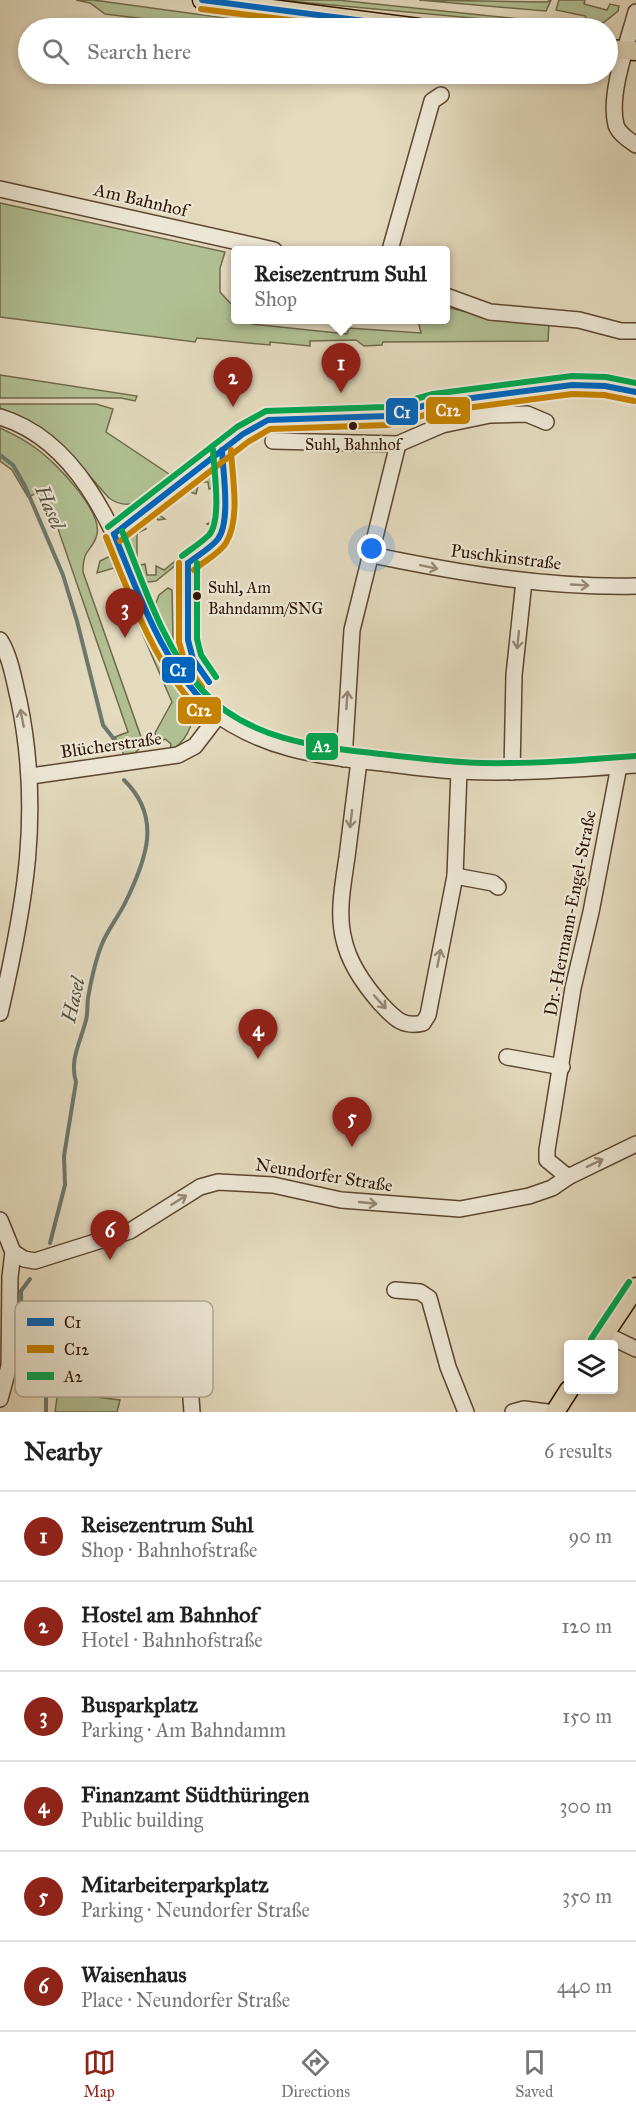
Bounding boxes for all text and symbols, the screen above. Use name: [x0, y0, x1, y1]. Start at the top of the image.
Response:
search box: [18, 18, 618, 84]
icon: search: [39, 35, 72, 68]
text: Search here: [87, 38, 191, 65]
street label: Am Bahnhof: [91, 178, 193, 222]
popup: [231, 246, 450, 324]
text: Reisezentrum Suhl: [254, 260, 427, 287]
text: Shop: [254, 287, 297, 311]
pin: 1: [322, 344, 360, 393]
pin: 2: [214, 358, 252, 407]
line badge: C12: [425, 396, 471, 425]
line badge: C1: [385, 397, 419, 426]
text: C12: [435, 401, 462, 420]
text: C1: [393, 403, 411, 422]
marker: Suhl, Bahnhof: [347, 420, 359, 432]
place label: Suhl, Bahnhof: [305, 435, 404, 454]
water label: Hasel: [30, 480, 71, 534]
your location: [357, 534, 386, 563]
street label: Puschkinstraße: [449, 539, 563, 575]
one-way arrow: [419, 562, 439, 573]
place label: Suhl, Am Bahndamm/SNG: [208, 578, 323, 618]
one-way arrow: [569, 579, 589, 590]
pin: 3: [106, 588, 144, 638]
marker: Suhl, Am Bahndamm/SNG: [191, 590, 203, 602]
one-way arrow: [512, 629, 523, 649]
line badge: C1: [161, 656, 196, 684]
text: C1: [169, 661, 187, 680]
one-way arrow: [342, 691, 353, 711]
line badge: C12: [177, 696, 222, 725]
text: C12: [186, 701, 213, 720]
one-way arrow: [16, 709, 27, 728]
street label: Blücherstraße: [59, 727, 163, 763]
line badge: A2: [305, 732, 339, 761]
text: A2: [312, 737, 332, 756]
one-way arrow: [346, 808, 357, 828]
street label: Dr.-Hermann-Engel-Straße: [539, 808, 602, 1018]
one-way arrow: [434, 948, 445, 968]
water label: Hasel: [56, 974, 90, 1026]
one-way arrow: [373, 995, 387, 1010]
pin: 4: [238, 1010, 278, 1059]
pin: 5: [332, 1098, 372, 1147]
street label: Neundorfer Straße: [254, 1153, 394, 1197]
one-way arrow: [586, 1157, 604, 1169]
one-way arrow: [170, 1193, 187, 1205]
one-way arrow: [358, 1198, 377, 1209]
pin: 6: [90, 1210, 130, 1260]
legend: [15, 1301, 213, 1397]
text: C1: [64, 1313, 81, 1332]
text: C12: [64, 1340, 89, 1359]
map controls: [564, 1340, 618, 1394]
button: layers: [564, 1340, 618, 1394]
text: A2: [63, 1367, 83, 1386]
text: Nearby: [24, 1435, 102, 1467]
text: 6 results: [544, 1439, 612, 1463]
text: Reisezentrum Suhl: [81, 1511, 254, 1538]
text: 1: [40, 1524, 47, 1548]
text: 90 m: [569, 1524, 612, 1548]
text: Shop · Bahnhofstraße: [81, 1538, 257, 1562]
text: Hostel am Bahnhof: [81, 1601, 258, 1628]
text: 2: [39, 1614, 48, 1638]
text: 120 m: [561, 1614, 612, 1638]
text: Hotel · Bahnhofstraße: [81, 1628, 263, 1652]
text: Busparkplatz: [81, 1691, 198, 1718]
text: 3: [40, 1704, 48, 1728]
text: 150 m: [562, 1704, 612, 1728]
text: Parking · Am Bahndamm: [81, 1718, 286, 1742]
text: Finanzamt Südthüringen: [81, 1781, 309, 1808]
text: 4: [38, 1794, 49, 1818]
text: 300 m: [560, 1794, 612, 1818]
text: Public building: [81, 1808, 203, 1832]
text: Mitarbeiterparkplatz: [81, 1871, 269, 1898]
text: 5: [39, 1884, 48, 1908]
text: 350 m: [562, 1884, 612, 1908]
text: Parking · Neundorfer Straße: [81, 1898, 310, 1922]
text: Waisenhaus: [81, 1961, 187, 1988]
text: 6: [38, 1974, 49, 1998]
text: 440 m: [557, 1974, 612, 1998]
text: Place · Neundorfer Straße: [81, 1988, 290, 2012]
tab: Map: [83, 2046, 116, 2101]
tab: Directions: [281, 2046, 350, 2101]
tab: Saved: [515, 2046, 553, 2101]

